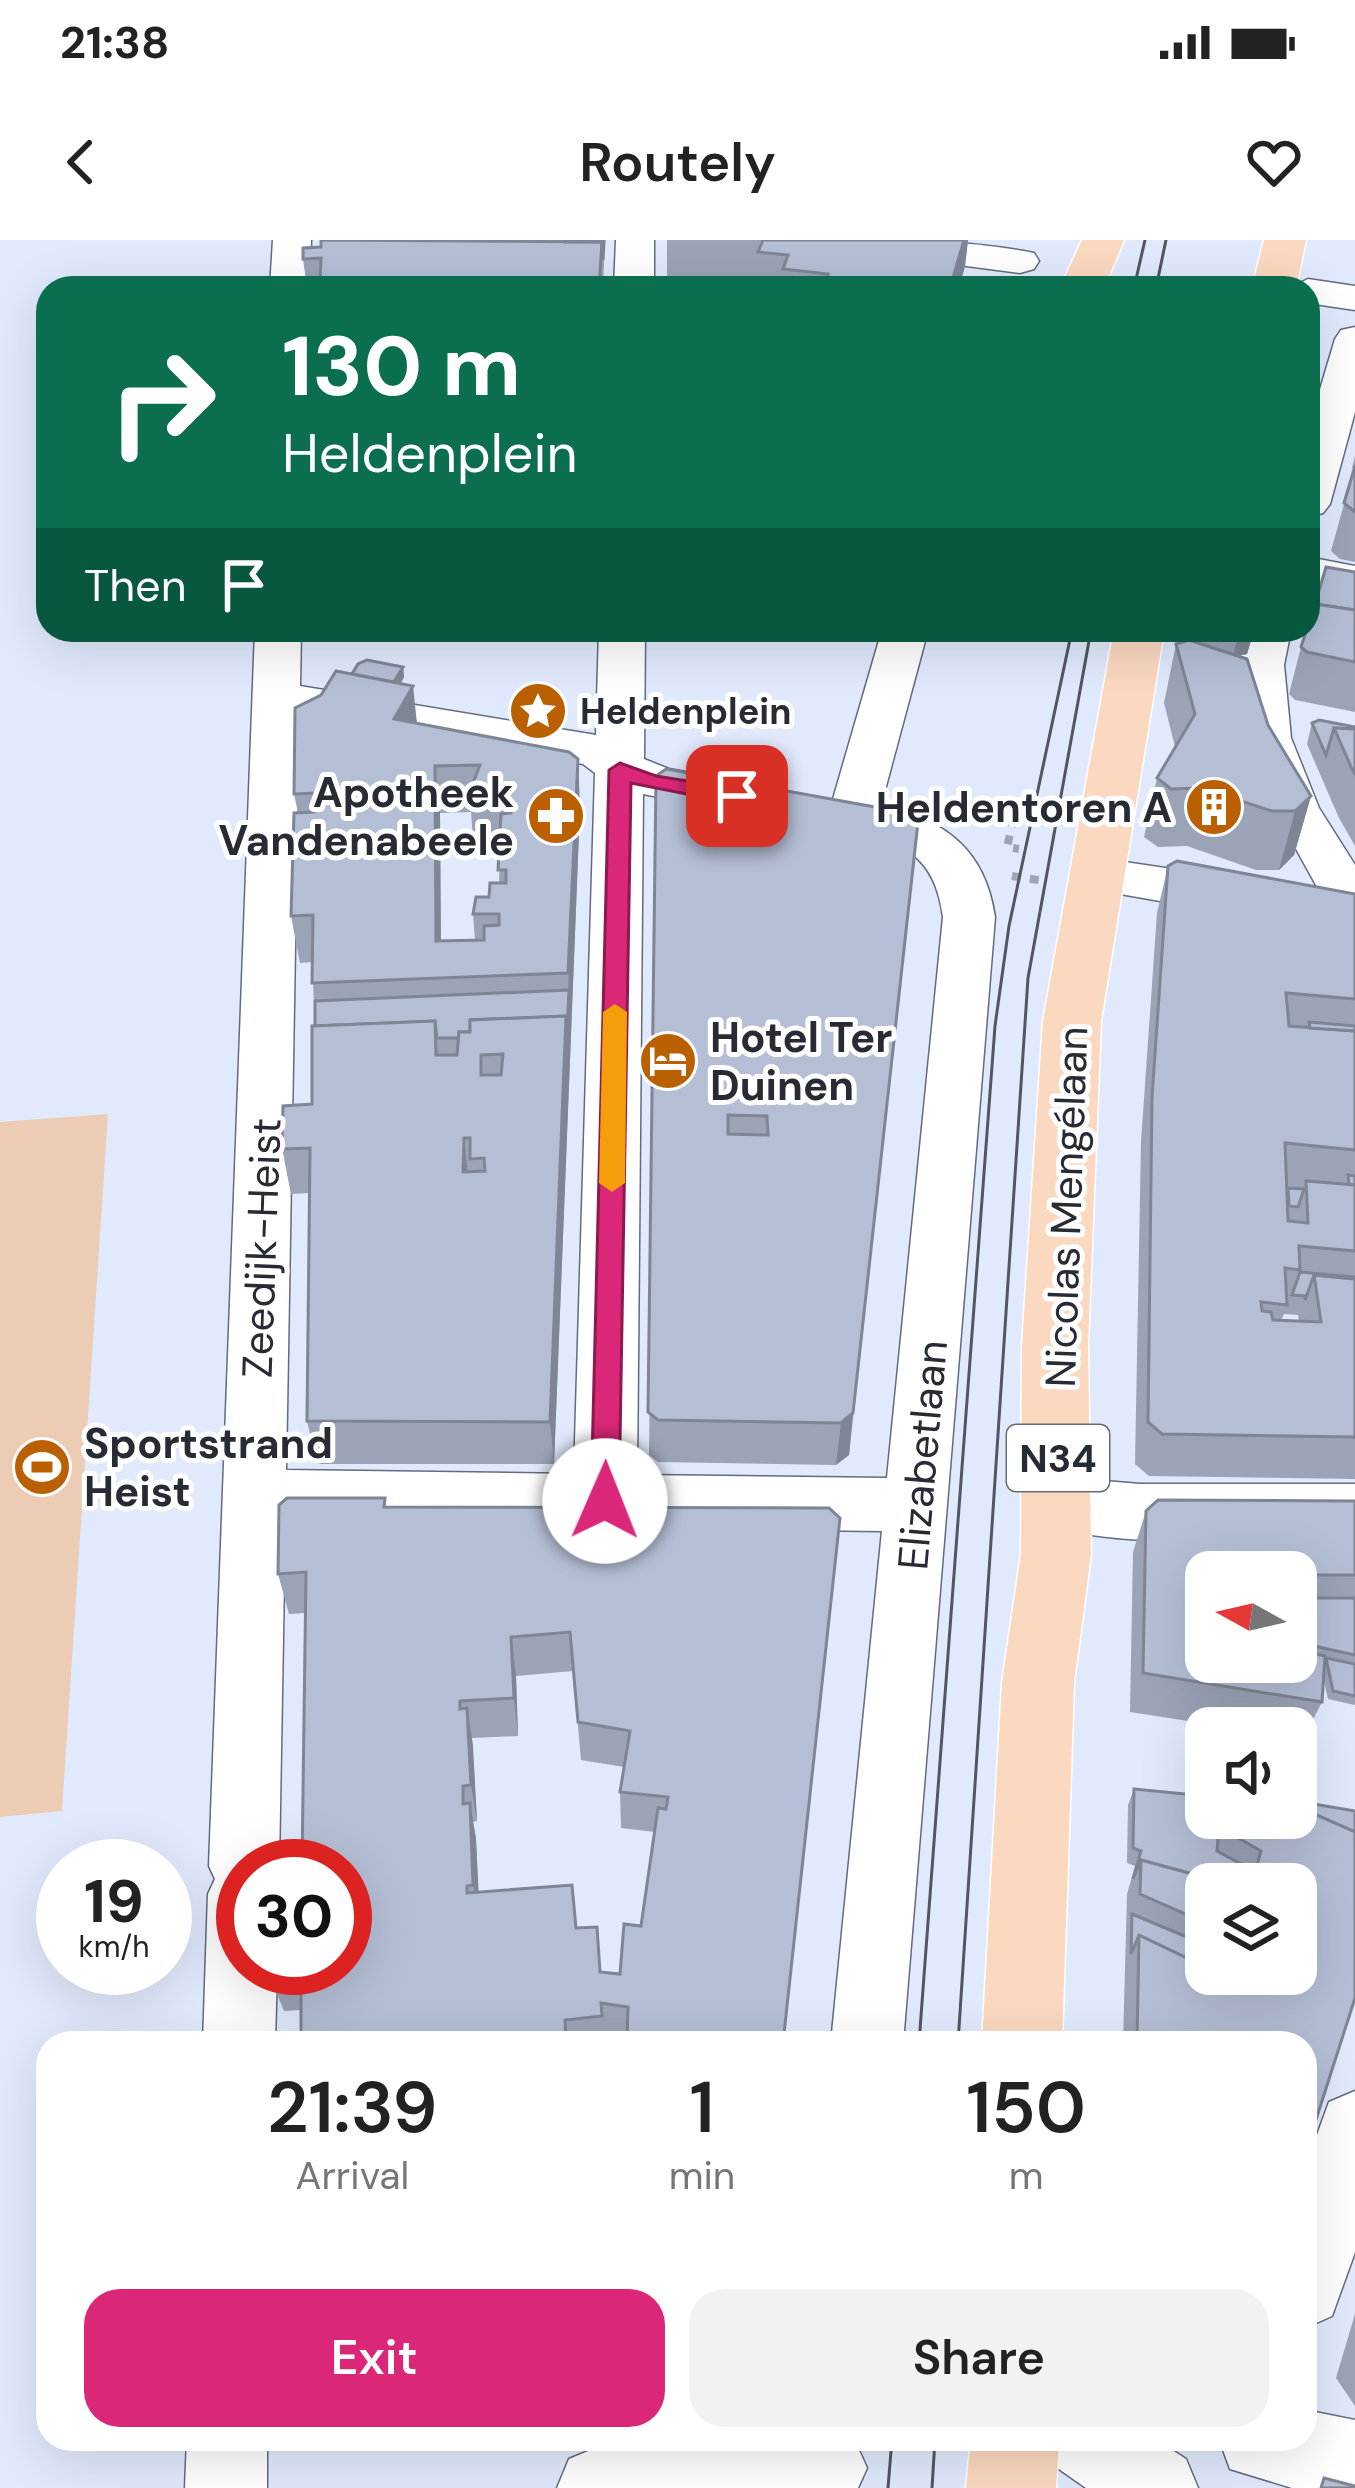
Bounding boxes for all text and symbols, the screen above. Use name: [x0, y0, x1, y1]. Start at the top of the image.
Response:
text: 21:38: [60, 13, 169, 72]
text: Routely: [579, 127, 776, 198]
icon: back: [48, 129, 114, 195]
icon: heart: [1241, 129, 1307, 195]
text: 130 m: [282, 312, 521, 421]
icon: right: [84, 324, 240, 480]
text: Heldenplein: [282, 418, 578, 489]
icon: arrive: [211, 552, 277, 618]
text: Then: [84, 556, 187, 615]
place icon: Heldenplein: [507, 680, 569, 742]
place label: Heldenplein: [580, 688, 791, 735]
pin: [686, 745, 788, 847]
icon: arrive: [704, 763, 770, 829]
place label: Apotheek Vandenabeele: [219, 765, 514, 868]
building icon: Heldentoren A: [1183, 776, 1245, 838]
place label: Heldentoren A: [876, 780, 1172, 835]
pharmacy icon: Apotheek Vandenabeele: [525, 785, 587, 847]
place label: Hotel Ter Duinen: [710, 1010, 893, 1113]
street label: Nicolas Mengélaan: [1033, 1025, 1100, 1389]
hotel icon: Hotel Ter Duinen: [637, 1030, 699, 1092]
street label: Zeedijk-Heist: [229, 1117, 294, 1379]
street label: Elizabetlaan: [885, 1338, 960, 1572]
place label: Sportstrand Heist: [84, 1416, 333, 1519]
road number: N34: [1007, 1425, 1109, 1491]
sports icon: Sportstrand Heist: [11, 1436, 73, 1498]
position arrow: [542, 1438, 668, 1564]
north arrow: [1185, 1551, 1317, 1683]
map controls: [1185, 1551, 1317, 1995]
button: sound: [1185, 1707, 1317, 1839]
speed limit sign: 30: [216, 1839, 372, 1995]
text: 19: [84, 1862, 144, 1941]
button: layers: [1185, 1863, 1317, 1995]
text: km/h: [79, 1927, 149, 1966]
text: 21:39: [267, 2061, 438, 2154]
text: 1: [689, 2061, 714, 2154]
text: 150: [966, 2061, 1086, 2154]
text: Arrival: [296, 2150, 409, 2201]
text: min: [669, 2150, 735, 2201]
text: m: [1009, 2150, 1043, 2201]
button: Exit: [84, 2289, 665, 2427]
button: Share: [689, 2289, 1269, 2427]

